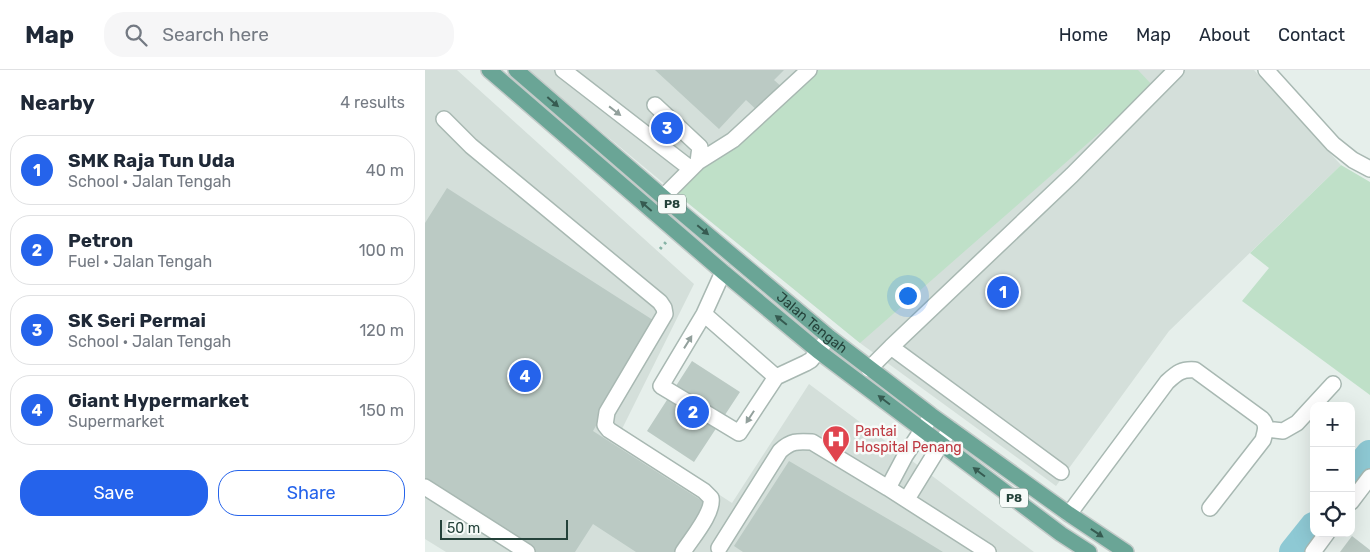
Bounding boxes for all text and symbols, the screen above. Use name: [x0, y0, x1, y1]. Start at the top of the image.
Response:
search box: [104, 12, 454, 57]
text: Map: [25, 21, 74, 49]
icon: search: [122, 21, 150, 49]
text: Search here: [162, 23, 269, 46]
text: Home: [1059, 24, 1108, 46]
text: Map: [1136, 24, 1171, 46]
text: About: [1199, 24, 1250, 46]
text: Contact: [1278, 24, 1345, 46]
text: Nearby: [20, 90, 95, 115]
text: 4 results: [340, 93, 405, 112]
one-way arrow: [547, 96, 559, 108]
one-way arrow: [608, 105, 621, 116]
pin: 3: [651, 109, 683, 147]
text: SMK Raja Tun Uda: [68, 149, 235, 172]
text: 1: [33, 161, 41, 180]
text: 40 m: [366, 161, 404, 180]
text: School · Jalan Tengah: [68, 172, 231, 191]
road number: P8: [658, 195, 686, 214]
one-way arrow: [640, 201, 652, 212]
one-way arrow: [697, 225, 710, 236]
text: Petron: [68, 229, 133, 252]
text: 2: [32, 241, 42, 260]
text: 100 m: [359, 241, 404, 260]
text: Fuel · Jalan Tengah: [68, 252, 212, 271]
pin: 1: [987, 273, 1019, 311]
your location: [895, 283, 921, 309]
street label: Jalan Tengah: [773, 288, 851, 357]
text: SK Seri Permai: [68, 309, 206, 332]
one-way arrow: [774, 314, 787, 325]
text: 3: [32, 321, 42, 340]
text: 120 m: [359, 321, 404, 340]
text: School · Jalan Tengah: [68, 332, 231, 351]
one-way arrow: [683, 335, 692, 348]
pin: 4: [509, 357, 541, 395]
text: Giant Hypermarket: [68, 389, 249, 412]
pin: 2: [677, 393, 709, 431]
one-way arrow: [877, 395, 891, 405]
text: 4: [32, 401, 42, 420]
text: 150 m: [359, 401, 404, 420]
map controls: [1310, 402, 1355, 537]
button: +: [1310, 402, 1355, 447]
one-way arrow: [745, 411, 754, 424]
text: Supermarket: [68, 412, 164, 431]
place label: Pantai Hospital Penang: [855, 423, 962, 456]
hospital icon: Pantai Hospital Penang: [821, 424, 851, 463]
button: −: [1310, 447, 1355, 492]
one-way arrow: [973, 466, 986, 477]
button: Save: [20, 470, 208, 516]
button: Share: [218, 470, 405, 516]
road number: P8: [1000, 488, 1028, 508]
button: locate: [1310, 492, 1355, 537]
scale bar: [440, 517, 567, 540]
text: 50 m: [447, 520, 480, 537]
one-way arrow: [1091, 528, 1104, 538]

